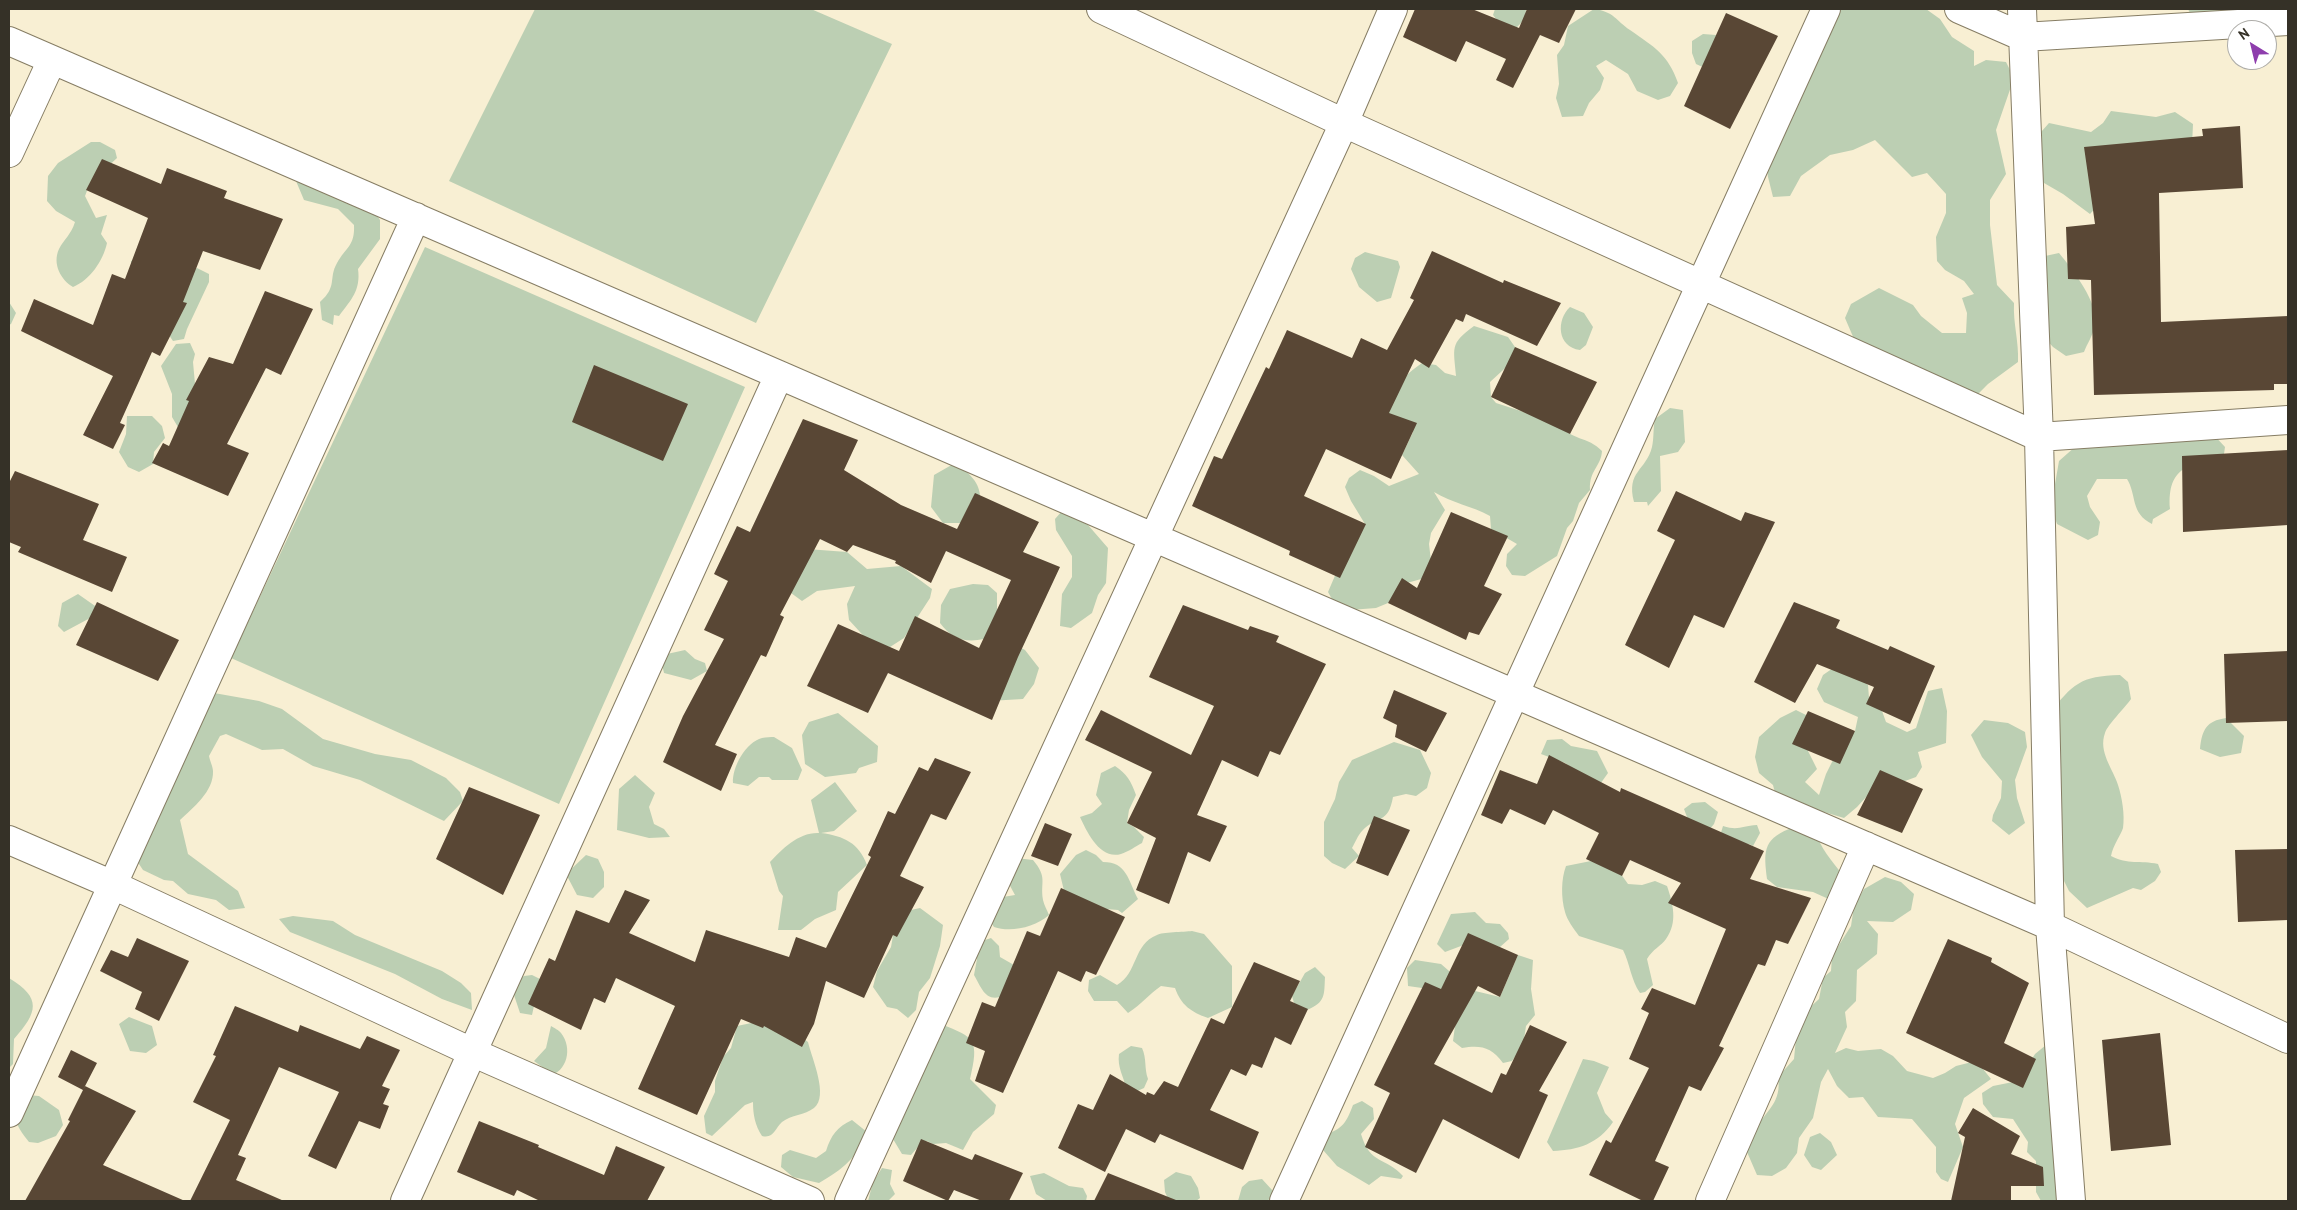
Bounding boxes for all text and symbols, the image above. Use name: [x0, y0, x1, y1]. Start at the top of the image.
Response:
north arrow: [2227, 20, 2277, 70]
text: N: [2235, 24, 2253, 44]

